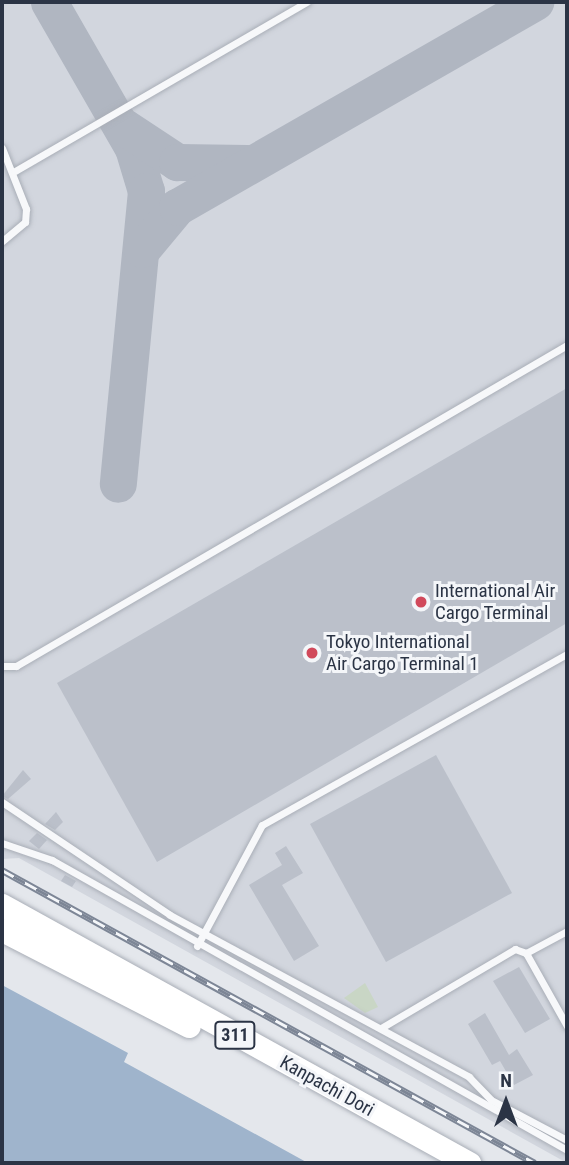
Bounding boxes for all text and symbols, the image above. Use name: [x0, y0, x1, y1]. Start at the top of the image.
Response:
place label: International Air Cargo Terminal: [435, 580, 555, 624]
marker: International Air Cargo Terminal: [413, 594, 429, 610]
place label: Tokyo International Air Cargo Terminal 1: [326, 631, 479, 675]
marker: Tokyo International Air Cargo Terminal 1: [304, 645, 320, 661]
road number: 311: [214, 1020, 256, 1050]
street label: Kanpachi Dori: [276, 1051, 378, 1121]
north arrow: [471, 1067, 541, 1137]
text: N: [500, 1069, 512, 1092]

